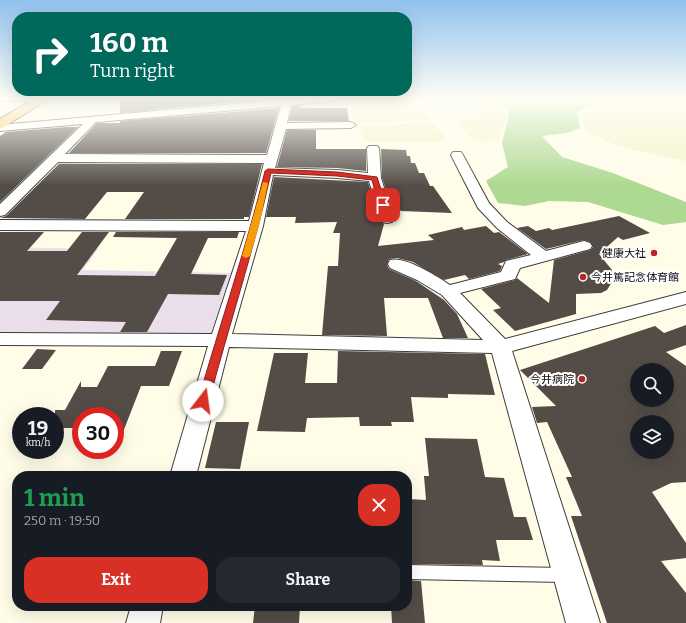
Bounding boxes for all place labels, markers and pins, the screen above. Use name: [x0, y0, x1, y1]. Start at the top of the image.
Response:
pin: [366, 188, 400, 222]
place label: 健康大社: [602, 247, 646, 260]
marker: 健康大社: [649, 248, 659, 258]
place label: 今井篤記念体育館: [591, 271, 679, 284]
marker: 今井篤記念体育館: [578, 272, 588, 282]
place label: 今井病院: [530, 373, 574, 386]
marker: 今井病院: [577, 374, 587, 384]

